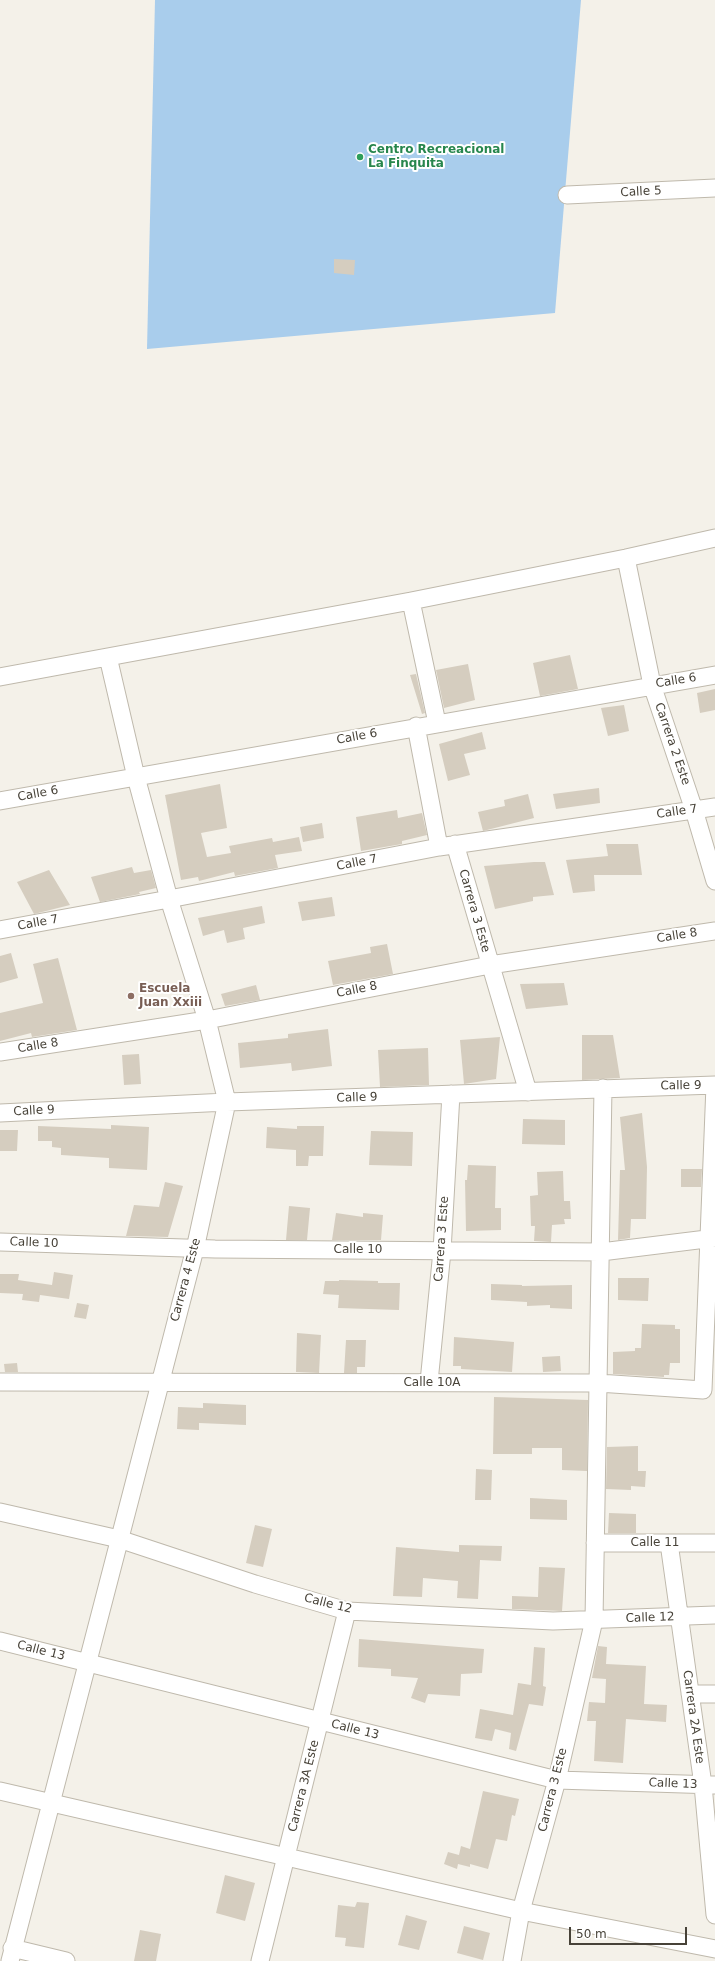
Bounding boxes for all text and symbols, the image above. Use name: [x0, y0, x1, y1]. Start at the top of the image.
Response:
place label: Centro Recreacional La Finquita: [368, 143, 504, 171]
marker: Centro Recreacional La Finquita: [355, 152, 365, 162]
street label: Calle 5: [620, 184, 662, 200]
street label: Calle 6: [655, 671, 697, 691]
street label: Carrera 2 Este: [651, 701, 693, 787]
street label: Calle 6: [335, 726, 379, 748]
street label: Calle 6: [16, 783, 60, 805]
street label: Calle 7: [656, 802, 698, 822]
street label: Calle 7: [335, 852, 379, 874]
street label: Carrera 3 Este: [455, 868, 493, 954]
street label: Calle 7: [16, 912, 60, 934]
street label: Calle 8: [656, 926, 698, 946]
street label: Calle 8: [335, 979, 379, 1001]
place label: Escuela Juan Xxiii: [139, 982, 202, 1010]
marker: Escuela Juan Xxiii: [126, 991, 136, 1001]
street label: Calle 8: [17, 1036, 59, 1056]
street label: Calle 9: [660, 1078, 702, 1094]
street label: Calle 9: [336, 1090, 378, 1106]
street label: Calle 9: [13, 1103, 55, 1119]
street label: Carrera 3 Este: [432, 1196, 452, 1282]
street label: Calle 10: [9, 1235, 59, 1251]
street label: Carrera 4 Este: [168, 1237, 204, 1323]
street label: Calle 10: [334, 1243, 382, 1257]
street label: Calle 10A: [403, 1376, 461, 1390]
street label: Calle 11: [631, 1536, 679, 1550]
street label: Calle 12: [303, 1591, 353, 1617]
street label: Calle 12: [625, 1610, 675, 1626]
street label: Calle 13: [16, 1638, 66, 1664]
street label: Carrera 2A Este: [679, 1669, 707, 1765]
street label: Calle 13: [330, 1717, 380, 1743]
street label: Carrera 3A Este: [286, 1739, 322, 1833]
street label: Carrera 3 Este: [536, 1747, 570, 1833]
street label: Calle 13: [648, 1776, 698, 1792]
scale bar: [571, 1919, 689, 1945]
text: 50 m: [576, 1927, 607, 1941]

